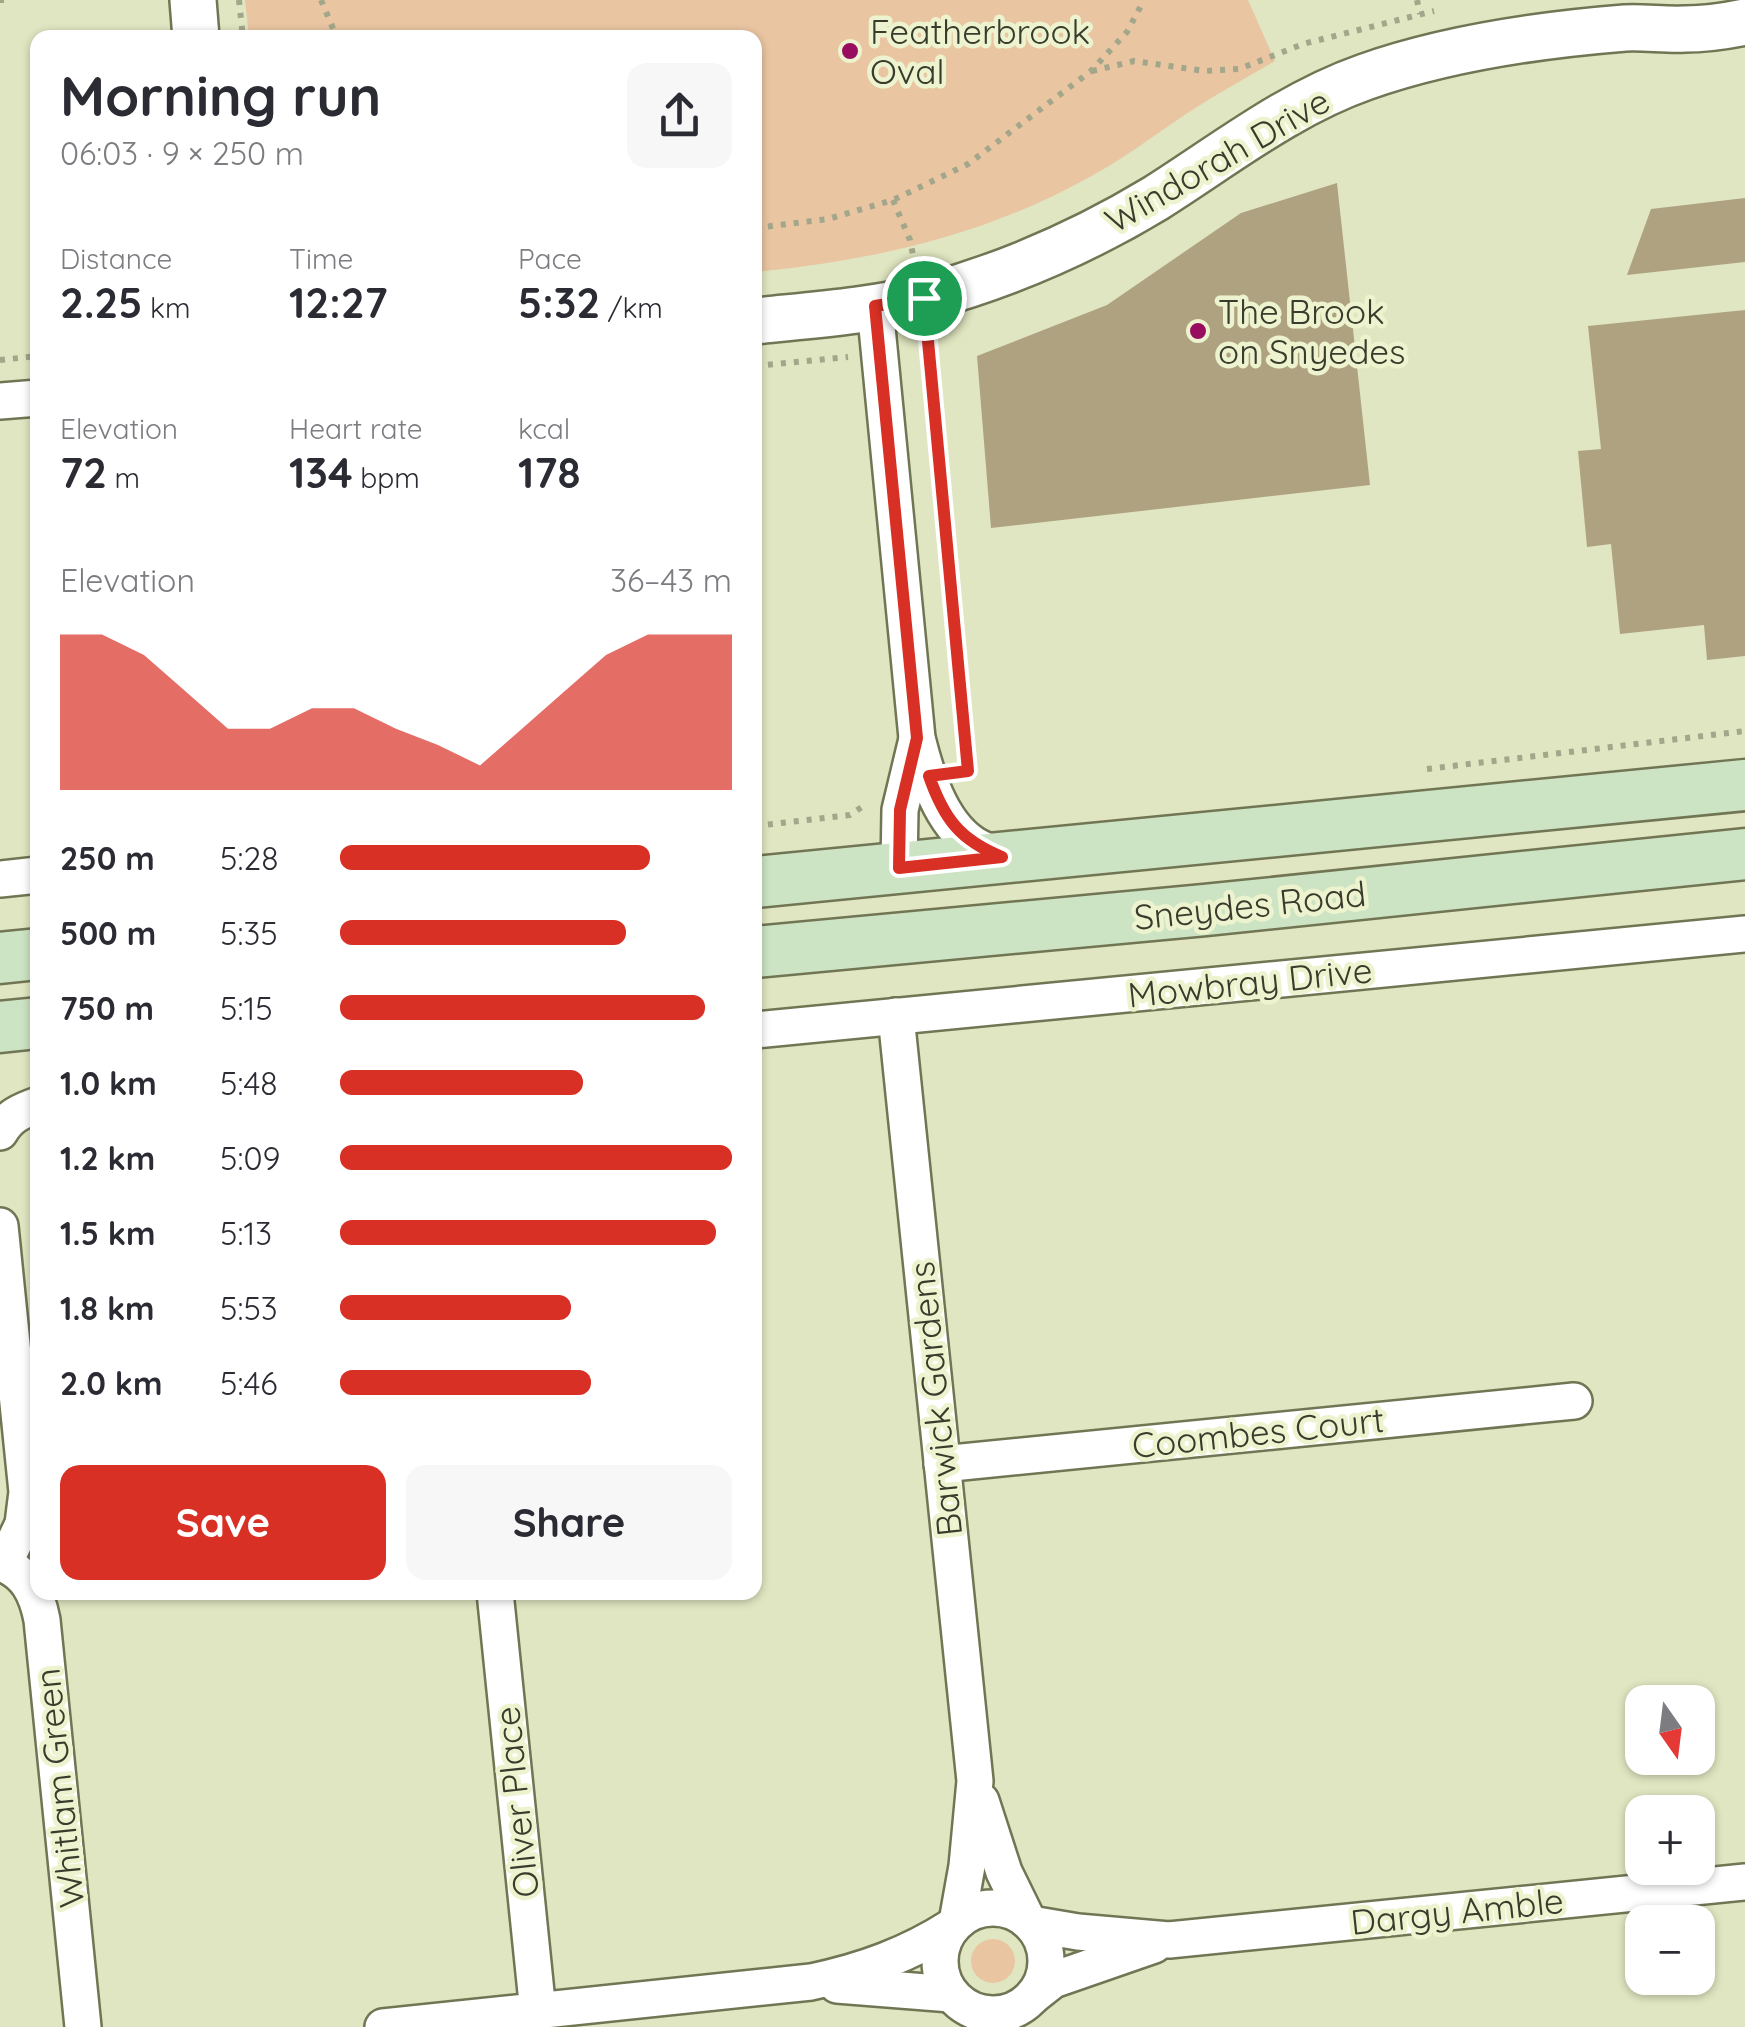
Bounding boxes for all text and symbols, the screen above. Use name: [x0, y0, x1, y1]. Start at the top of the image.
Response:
place label: Featherbrook Oval: [870, 9, 1090, 93]
marker: Featherbrook Oval: [839, 40, 861, 62]
text: Morning run: [60, 61, 381, 130]
button: share: [627, 63, 732, 168]
street label: Windorah Drive: [1097, 78, 1337, 242]
text: 06:03 · 9 × 250 m: [60, 133, 304, 173]
text: Distance: [60, 241, 172, 276]
text: Time: [289, 241, 353, 276]
text: Pace: [518, 241, 582, 276]
pin: [882, 256, 967, 341]
icon: arrive: [897, 271, 952, 326]
text: 2.25: [60, 276, 142, 329]
text: 12:27: [289, 276, 388, 329]
text: 5:32: [518, 276, 600, 329]
place label: The Brook on Snyedes: [1218, 289, 1406, 373]
text: km: [142, 290, 191, 325]
text: /km: [600, 290, 663, 325]
marker: The Brook on Snyedes: [1187, 320, 1209, 342]
text: Elevation: [60, 411, 178, 446]
text: Heart rate: [289, 411, 423, 446]
text: kcal: [518, 411, 570, 446]
text: 72: [60, 446, 107, 499]
text: 134: [289, 446, 353, 499]
text: 178: [518, 446, 580, 499]
text: m: [107, 460, 140, 495]
text: bpm: [353, 460, 420, 495]
text: Elevation: [60, 560, 195, 600]
text: 36–43 m: [610, 560, 732, 600]
text: 250 m: [60, 838, 155, 878]
text: 5:28: [220, 838, 278, 878]
street label: Sneydes Road: [1132, 871, 1368, 939]
text: 500 m: [60, 913, 156, 953]
text: 5:35: [220, 913, 278, 953]
street label: Mowbray Drive: [1126, 947, 1374, 1017]
text: 750 m: [60, 988, 154, 1028]
text: 5:15: [220, 988, 273, 1028]
text: 1.0 km: [60, 1063, 157, 1103]
text: 5:48: [220, 1063, 278, 1103]
text: 1.2 km: [60, 1138, 155, 1178]
text: 5:09: [220, 1138, 280, 1178]
text: 1.5 km: [60, 1213, 156, 1253]
text: 5:13: [220, 1213, 272, 1253]
street label: Barwick Gardens: [899, 1260, 971, 1538]
text: 1.8 km: [60, 1288, 155, 1328]
text: 5:53: [220, 1288, 278, 1328]
text: 2.0 km: [60, 1363, 163, 1403]
text: 5:46: [220, 1363, 278, 1403]
street label: Coombes Court: [1130, 1397, 1386, 1467]
button: Save: [60, 1465, 386, 1580]
button: Share: [406, 1465, 732, 1580]
street label: Whitlam Green: [25, 1666, 93, 1910]
north arrow: [1625, 1685, 1715, 1775]
map controls: [1625, 1685, 1715, 1995]
street label: Oliver Place: [484, 1704, 548, 1900]
button: +: [1625, 1795, 1715, 1885]
street label: Dargy Amble: [1348, 1878, 1566, 1944]
button: −: [1625, 1905, 1715, 1995]

